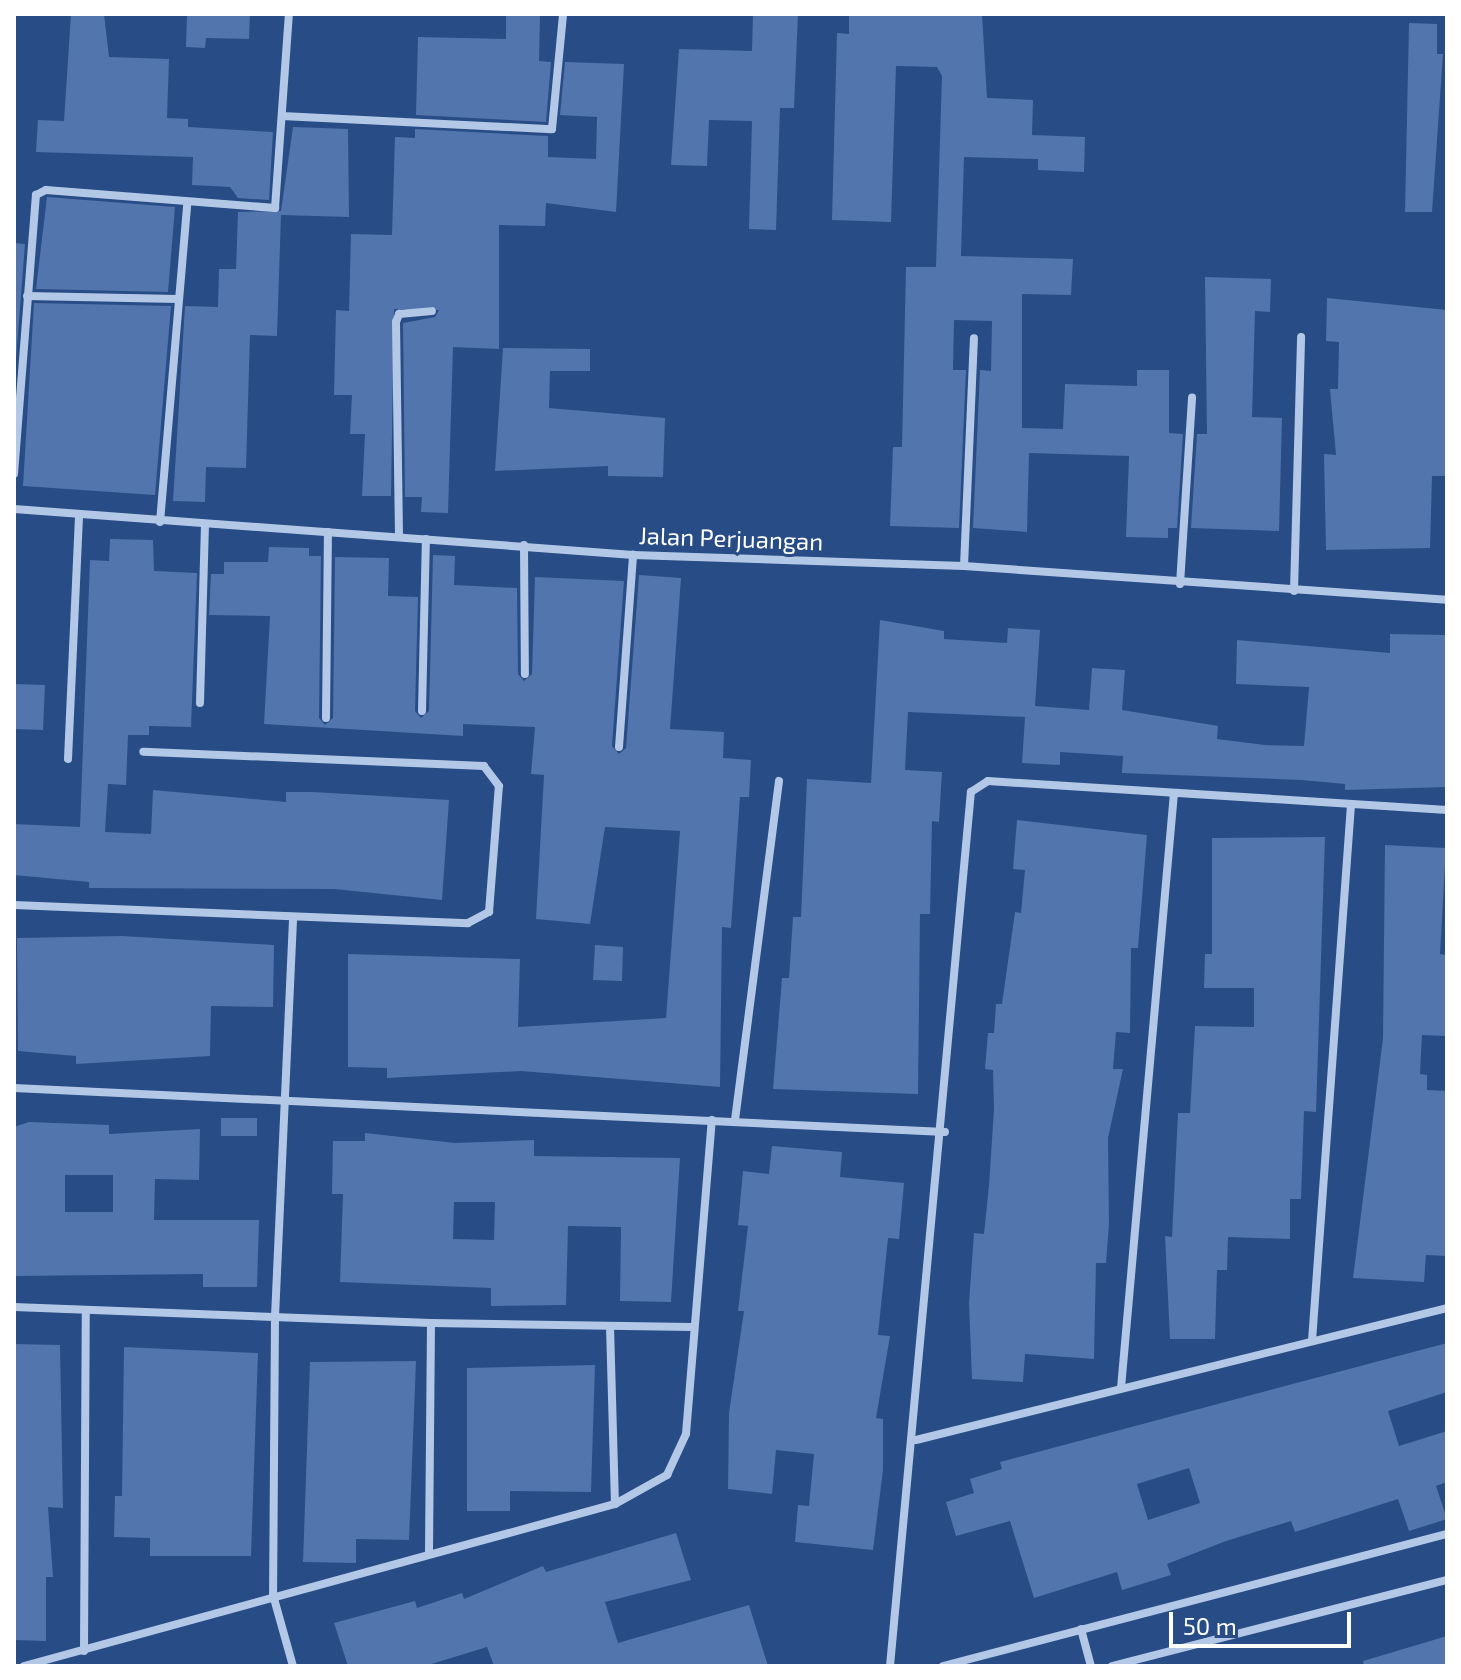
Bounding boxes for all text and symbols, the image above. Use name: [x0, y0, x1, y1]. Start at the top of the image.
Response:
street label: Jalan Perjuangan: [638, 520, 824, 556]
scale bar: [1173, 1596, 1355, 1646]
text: 50 m: [1183, 1611, 1237, 1640]

